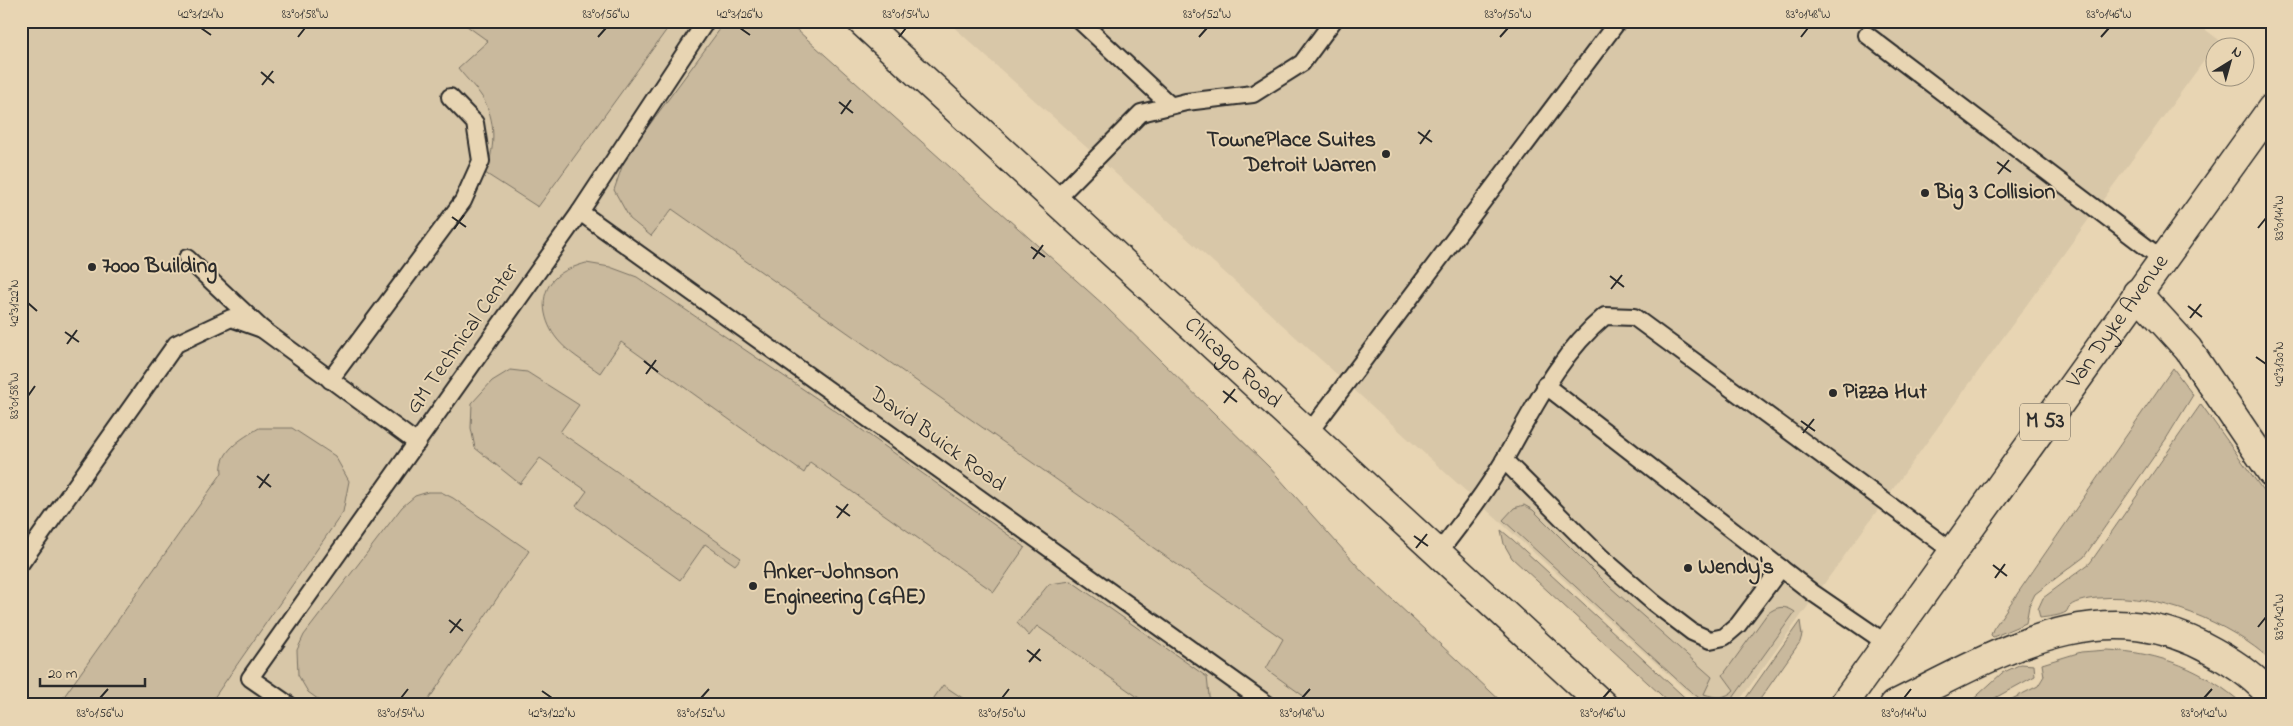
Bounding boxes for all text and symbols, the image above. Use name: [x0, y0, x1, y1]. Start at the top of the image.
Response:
text: 42°31'24"N: [178, 6, 224, 24]
text: 83°01'58"W: [282, 6, 328, 24]
text: 83°01'56"W: [582, 6, 630, 24]
text: 42°31'26"N: [717, 6, 763, 24]
text: 83°01'54"W: [883, 6, 929, 24]
text: 83°01'52"W: [1183, 6, 1231, 24]
text: 83°01'50"W: [1484, 6, 1532, 24]
text: 83°01'48"W: [1786, 6, 1830, 24]
text: 83°01'46"W: [2086, 6, 2132, 24]
north arrow: [2206, 38, 2256, 88]
text: N: [2227, 42, 2247, 64]
place label: TownePlace Suites Detroit Warren: [1207, 125, 1376, 182]
marker: TownePlace Suites Detroit Warren: [1380, 148, 1392, 160]
place label: Big 3 Collision: [1934, 177, 2056, 210]
marker: Big 3 Collision: [1919, 187, 1931, 199]
text: 83°01'44"W: [2271, 196, 2289, 240]
street label: Van Dyke Avenue: [2059, 248, 2178, 396]
place label: 7000 Building: [102, 251, 217, 284]
street label: GM Technical Center: [399, 257, 527, 421]
marker: 7000 Building: [86, 261, 98, 273]
text: 42°31'22"N: [6, 280, 24, 327]
street label: Chicago Road: [1176, 310, 1288, 417]
text: 42°31'30"N: [2271, 341, 2289, 387]
text: 83°01'58"W: [6, 373, 24, 419]
place label: Pizza Hut: [1843, 377, 1927, 409]
street label: David Buick Road: [861, 379, 1012, 501]
marker: Pizza Hut: [1827, 387, 1839, 399]
road number: M 53: [2020, 404, 2070, 441]
place label: Wendy's: [1698, 552, 1774, 585]
place label: Anker-Johnson Engineering (GAE): [763, 557, 926, 615]
marker: Wendy's: [1682, 562, 1694, 574]
marker: Anker-Johnson Engineering (GAE): [747, 580, 759, 592]
text: 83°01'42"W: [2271, 594, 2289, 640]
scale bar: [40, 656, 145, 688]
text: 20 m: [48, 663, 78, 685]
text: 83°01'56"W: [76, 705, 124, 723]
text: 83°01'54"W: [378, 705, 424, 723]
text: 42°31'22"N: [529, 705, 576, 723]
text: 83°01'52"W: [677, 705, 725, 723]
text: 83°01'50"W: [978, 705, 1026, 723]
text: 83°01'48"W: [1280, 705, 1324, 723]
text: 83°01'46"W: [1580, 705, 1626, 723]
text: 83°01'44"W: [1882, 705, 1926, 723]
text: 83°01'42"W: [2181, 705, 2227, 723]

